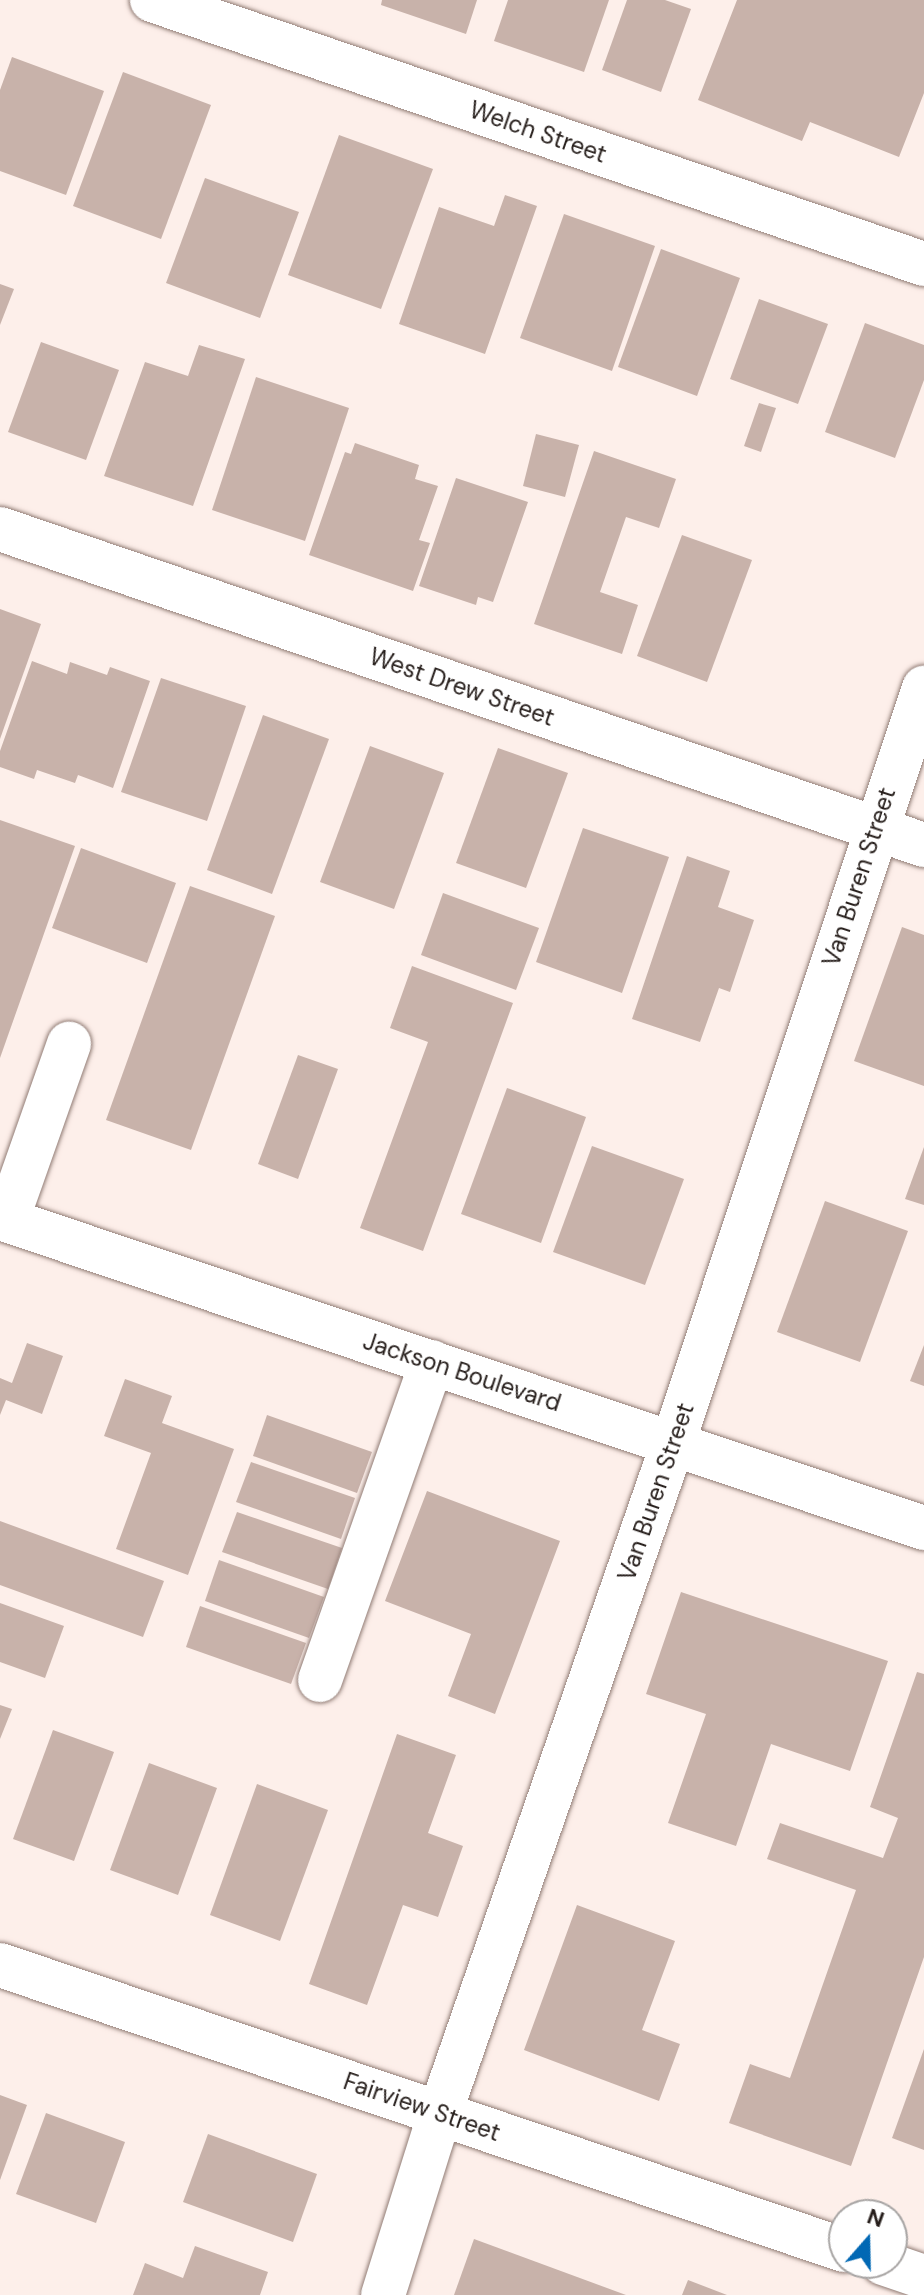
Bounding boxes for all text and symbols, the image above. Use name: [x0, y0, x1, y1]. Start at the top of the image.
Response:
street label: Welch Street: [466, 95, 610, 169]
street label: West Drew Street: [366, 642, 558, 732]
street label: Van Buren Street: [817, 784, 901, 970]
street label: Jackson Boulevard: [360, 1326, 564, 1418]
street label: Van Buren Street: [612, 1399, 700, 1585]
street label: Fairview Street: [340, 2067, 504, 2147]
north arrow: [828, 2199, 908, 2279]
text: N: [863, 2201, 888, 2234]

